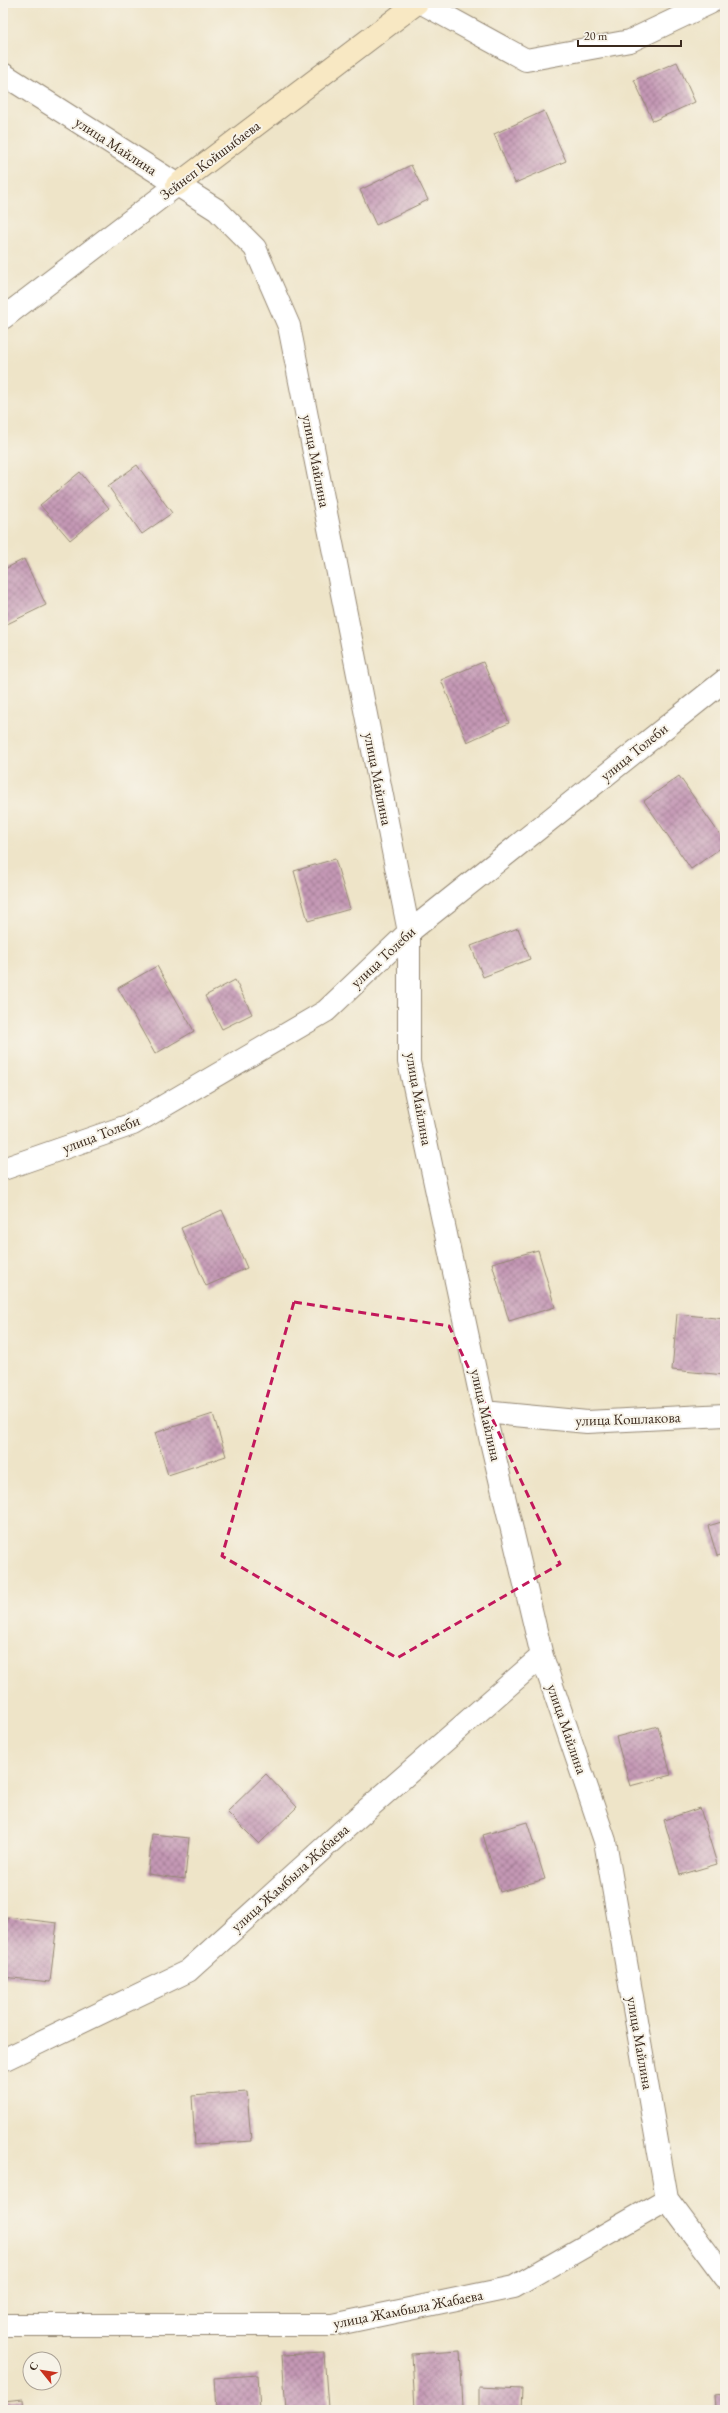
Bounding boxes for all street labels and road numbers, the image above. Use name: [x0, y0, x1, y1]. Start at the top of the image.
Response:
street label: улица Майлина: [72, 112, 161, 179]
street label: Зейнеп Койшыбаева: [156, 116, 264, 204]
street label: улица Майлина: [298, 413, 335, 509]
street label: улица Толеби: [596, 718, 671, 785]
street label: улица Майлина: [360, 731, 397, 827]
street label: улица Толеби: [346, 922, 419, 991]
street label: улица Майлина: [402, 1051, 437, 1147]
street label: улица Толеби: [59, 1110, 142, 1157]
street label: улица Майлина: [467, 1367, 506, 1463]
street label: улица Кошлакова: [575, 1407, 681, 1430]
street label: улица Майлина: [543, 1681, 592, 1776]
street label: улица Жамбыла Жабаева: [227, 1820, 353, 1936]
street label: улица Майлина: [623, 1995, 658, 2091]
street label: улица Жамбыла Жабаева: [331, 2285, 484, 2332]

